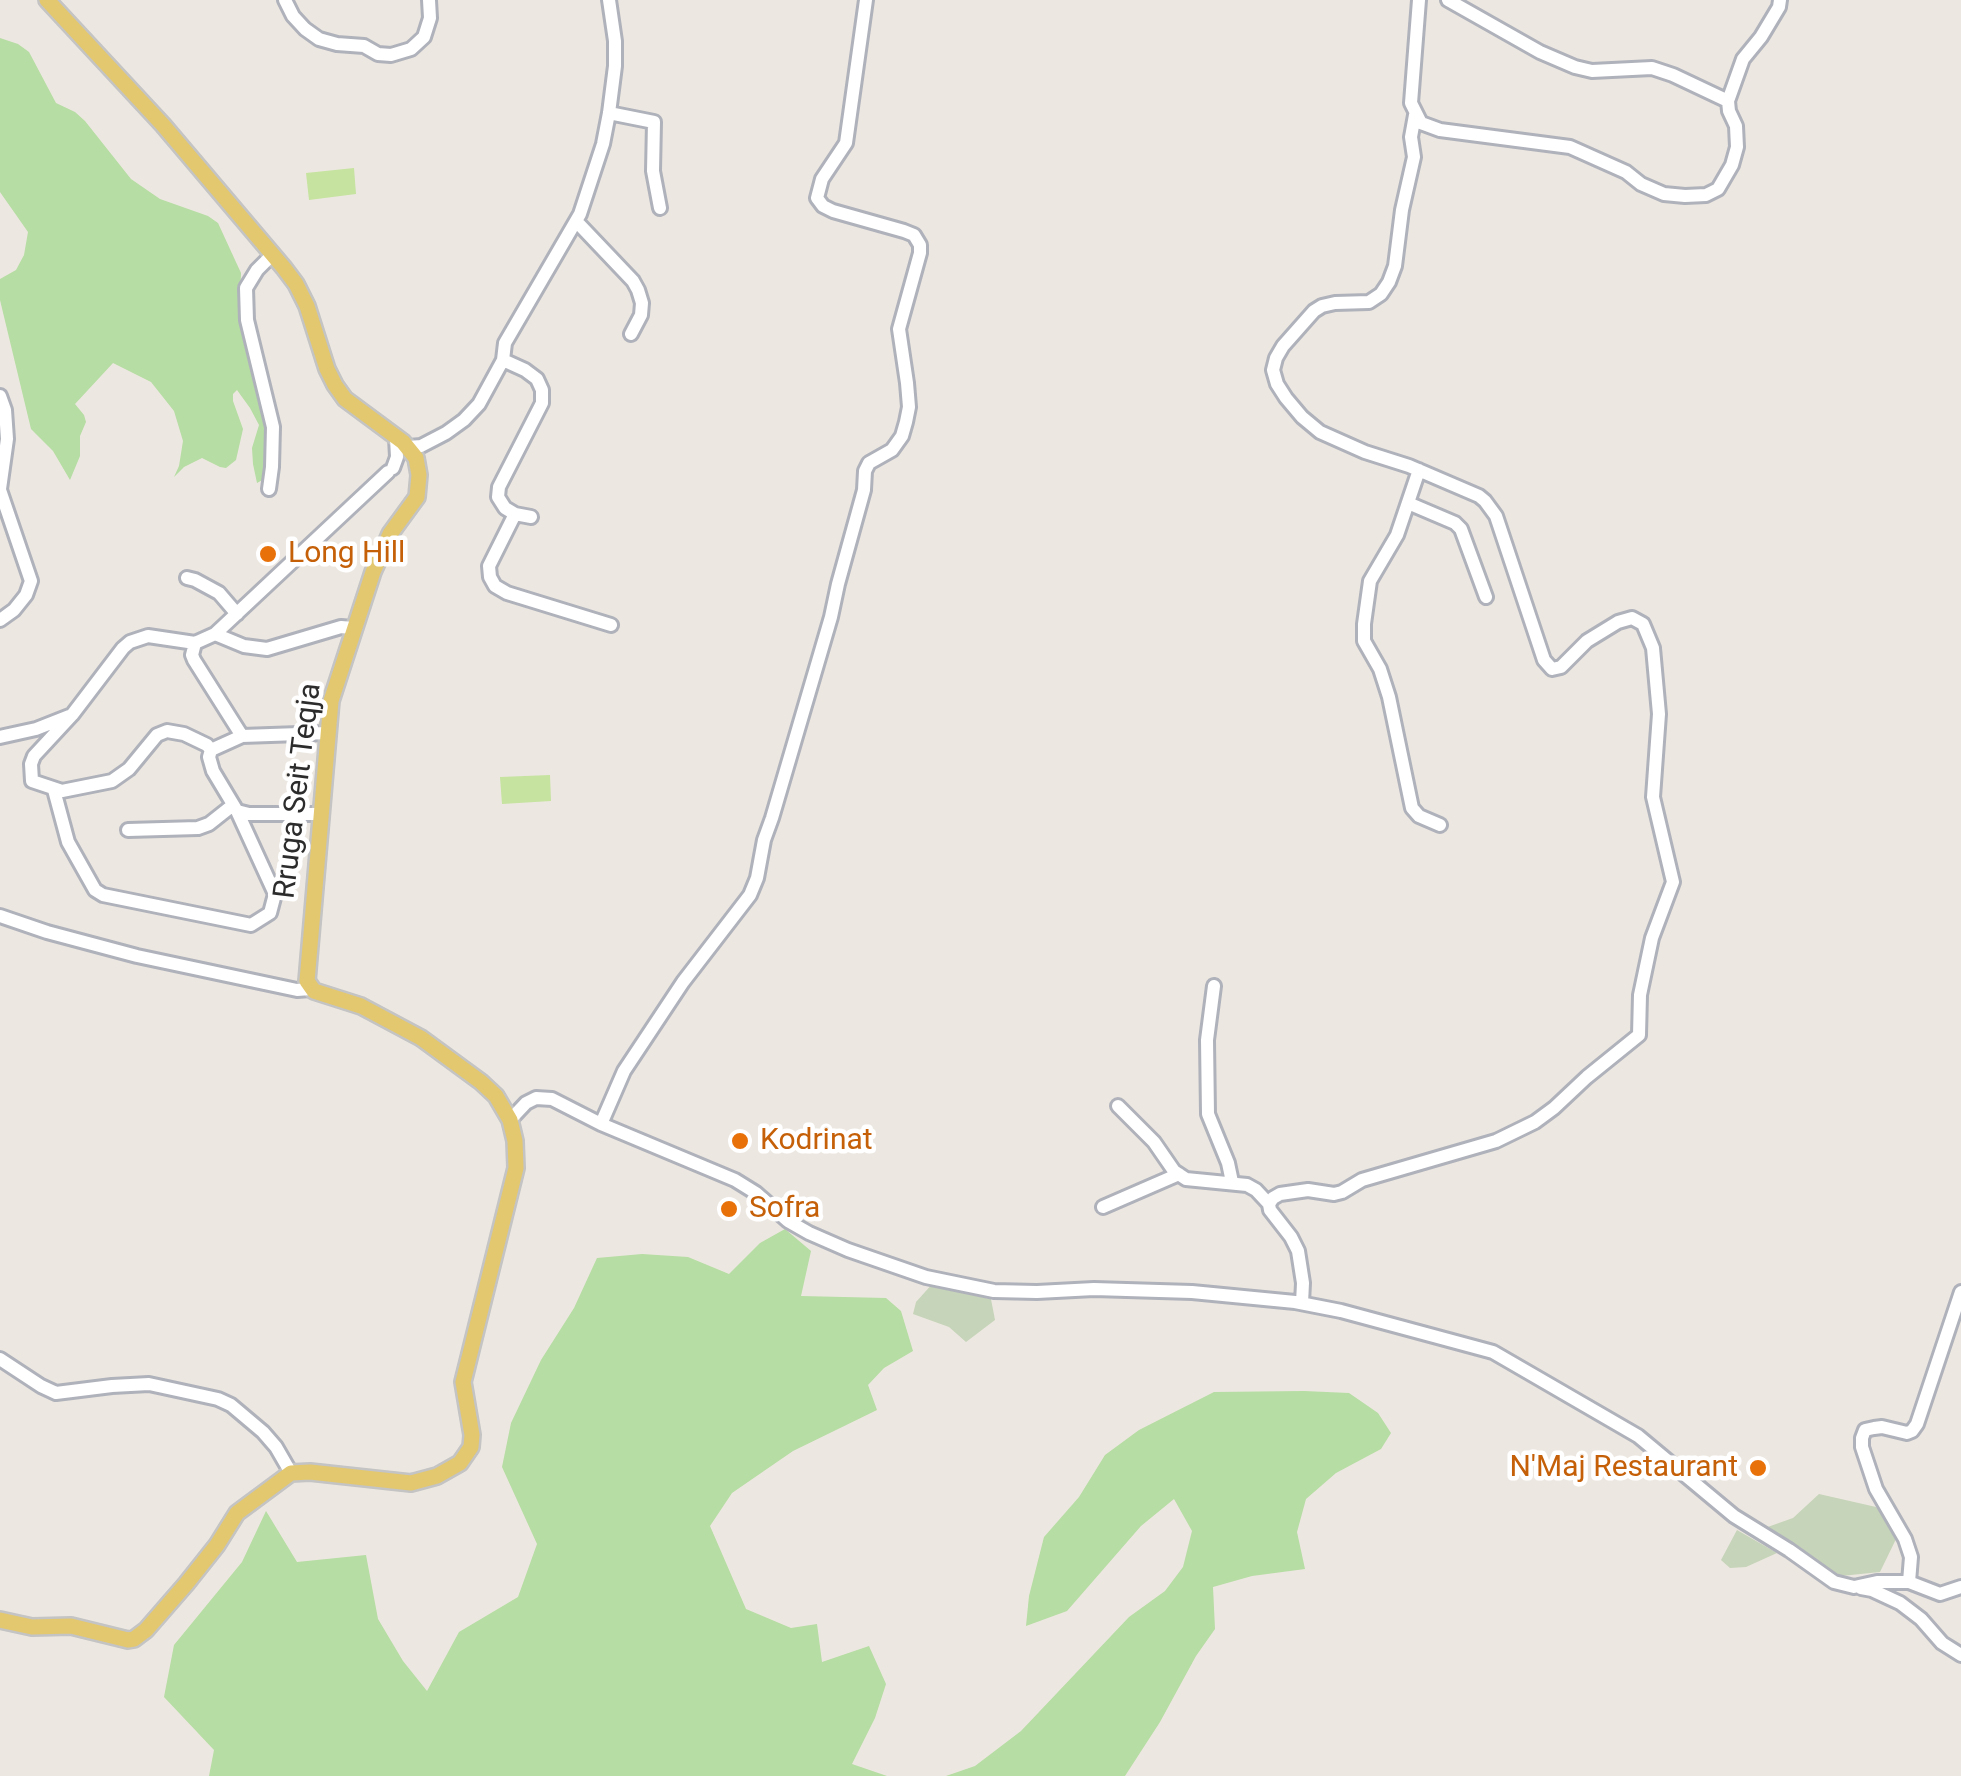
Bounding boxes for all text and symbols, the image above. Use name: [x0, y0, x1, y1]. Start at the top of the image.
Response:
place label: Long Hill: [288, 536, 405, 572]
marker: Long Hill: [257, 543, 279, 565]
street label: Rruga Seit Teqja: [268, 681, 330, 901]
place label: Kodrinat: [760, 1123, 873, 1159]
marker: Kodrinat: [729, 1130, 751, 1152]
place label: Sofra: [749, 1191, 820, 1227]
marker: Sofra: [718, 1198, 740, 1220]
place label: N'Maj Restaurant: [1509, 1450, 1738, 1486]
marker: N'Maj Restaurant: [1747, 1457, 1769, 1479]

